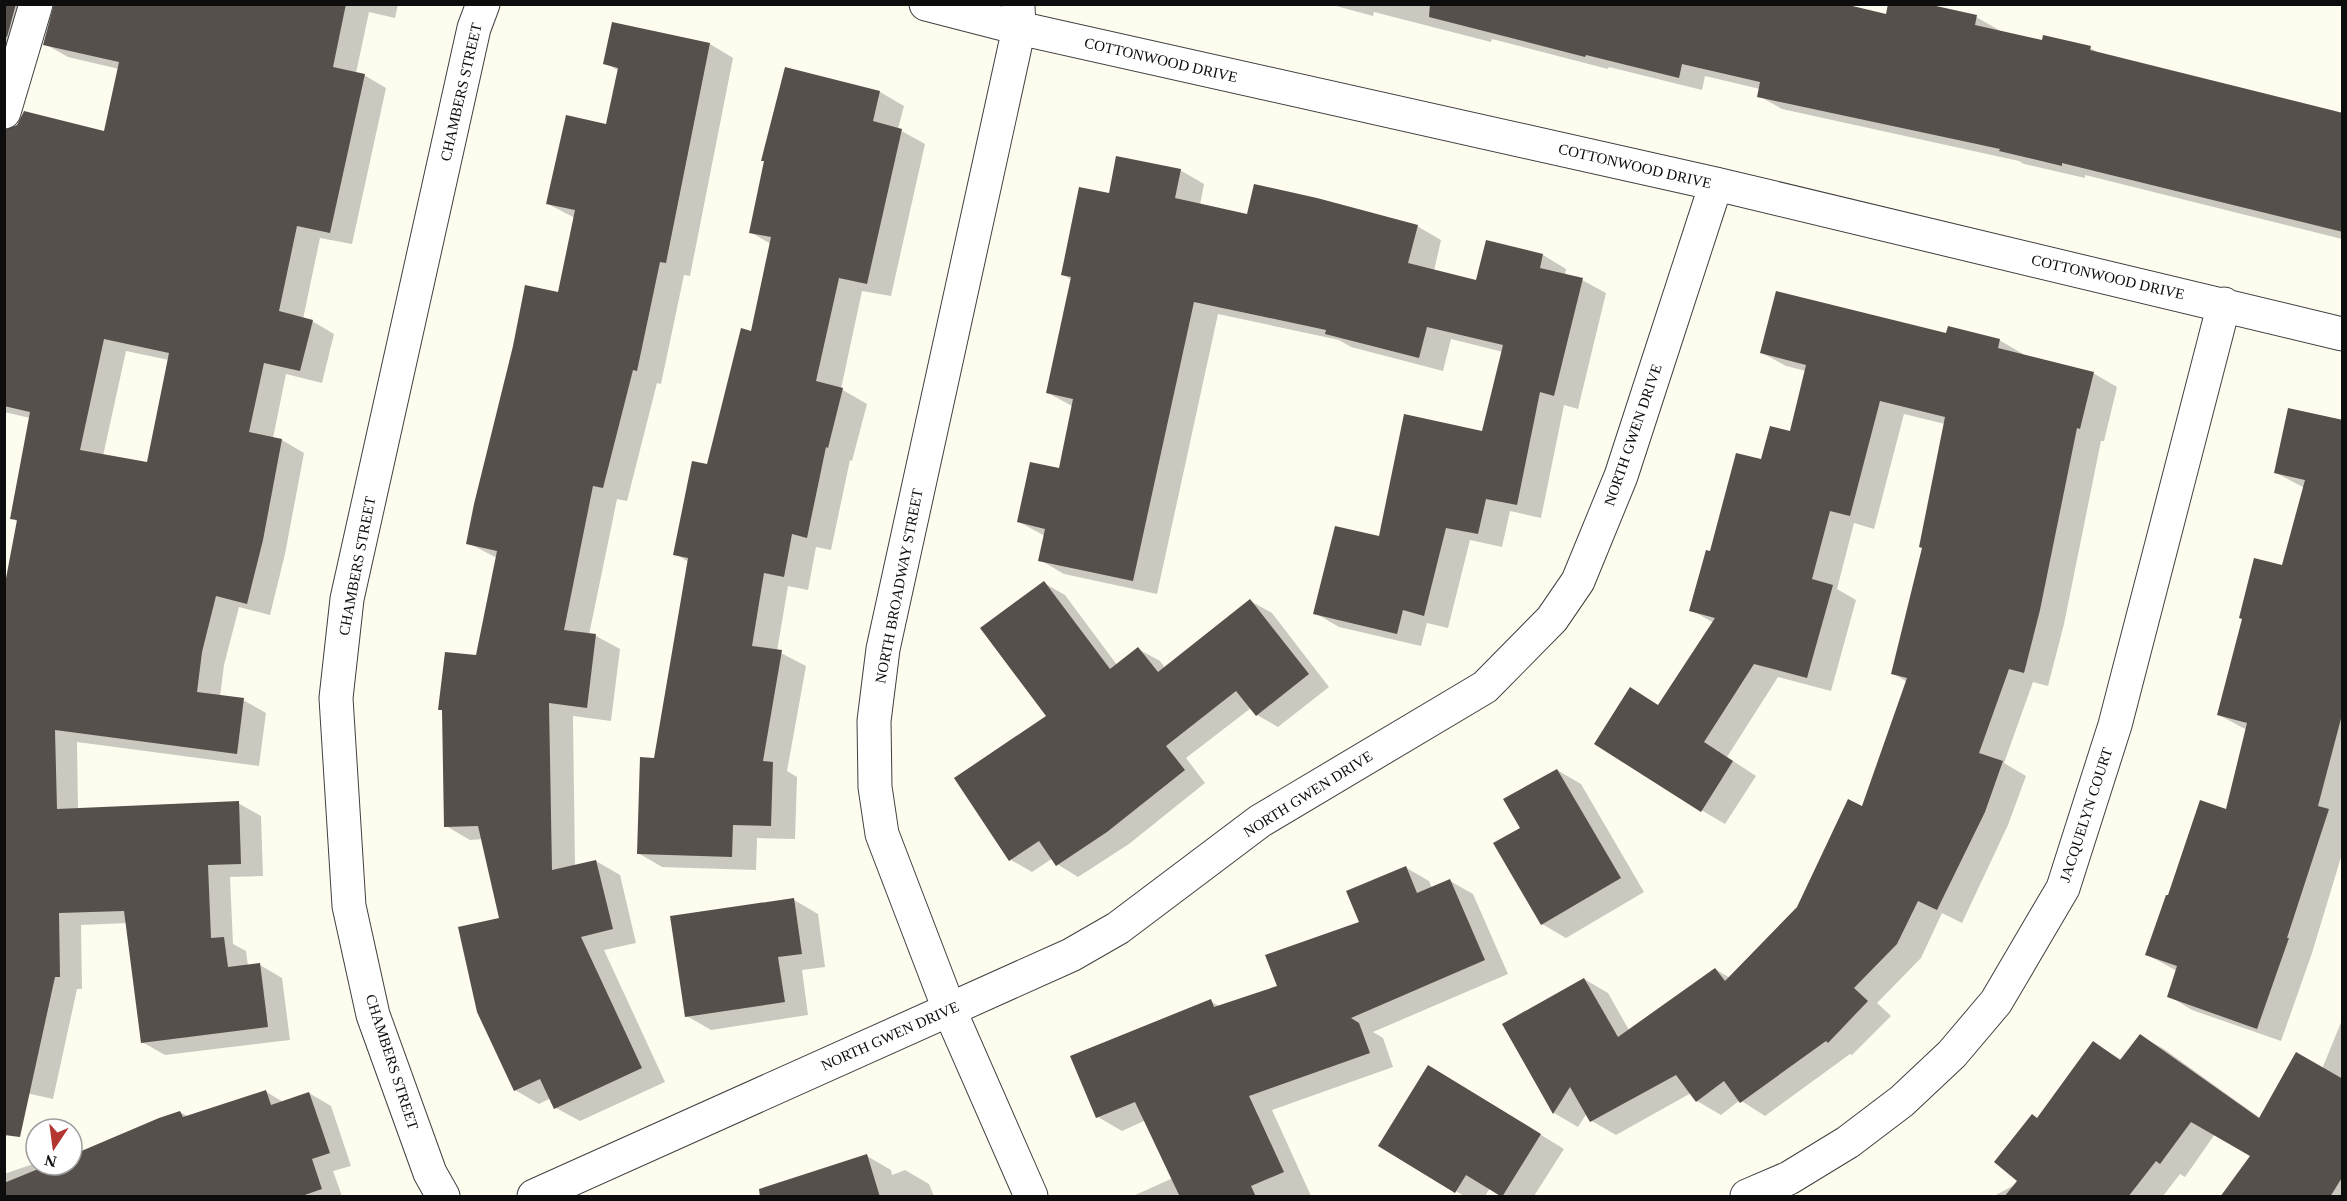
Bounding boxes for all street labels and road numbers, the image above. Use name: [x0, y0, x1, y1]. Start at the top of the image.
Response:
street label: CHAMBERS STREET: [437, 21, 485, 163]
street label: COTTONWOOD DRIVE: [1083, 35, 1239, 85]
street label: COTTONWOOD DRIVE: [1557, 141, 1713, 191]
street label: COTTONWOOD DRIVE: [2030, 252, 2186, 302]
street label: NORTH GWEN DRIVE: [1601, 362, 1665, 508]
street label: NORTH BROADWAY STREET: [872, 487, 926, 685]
street label: CHAMBERS STREET: [336, 495, 378, 637]
street label: JACQUELYN COURT: [2057, 746, 2115, 884]
street label: NORTH GWEN DRIVE: [1241, 748, 1375, 840]
street label: CHAMBERS STREET: [363, 992, 421, 1132]
street label: NORTH GWEN DRIVE: [819, 998, 961, 1074]

